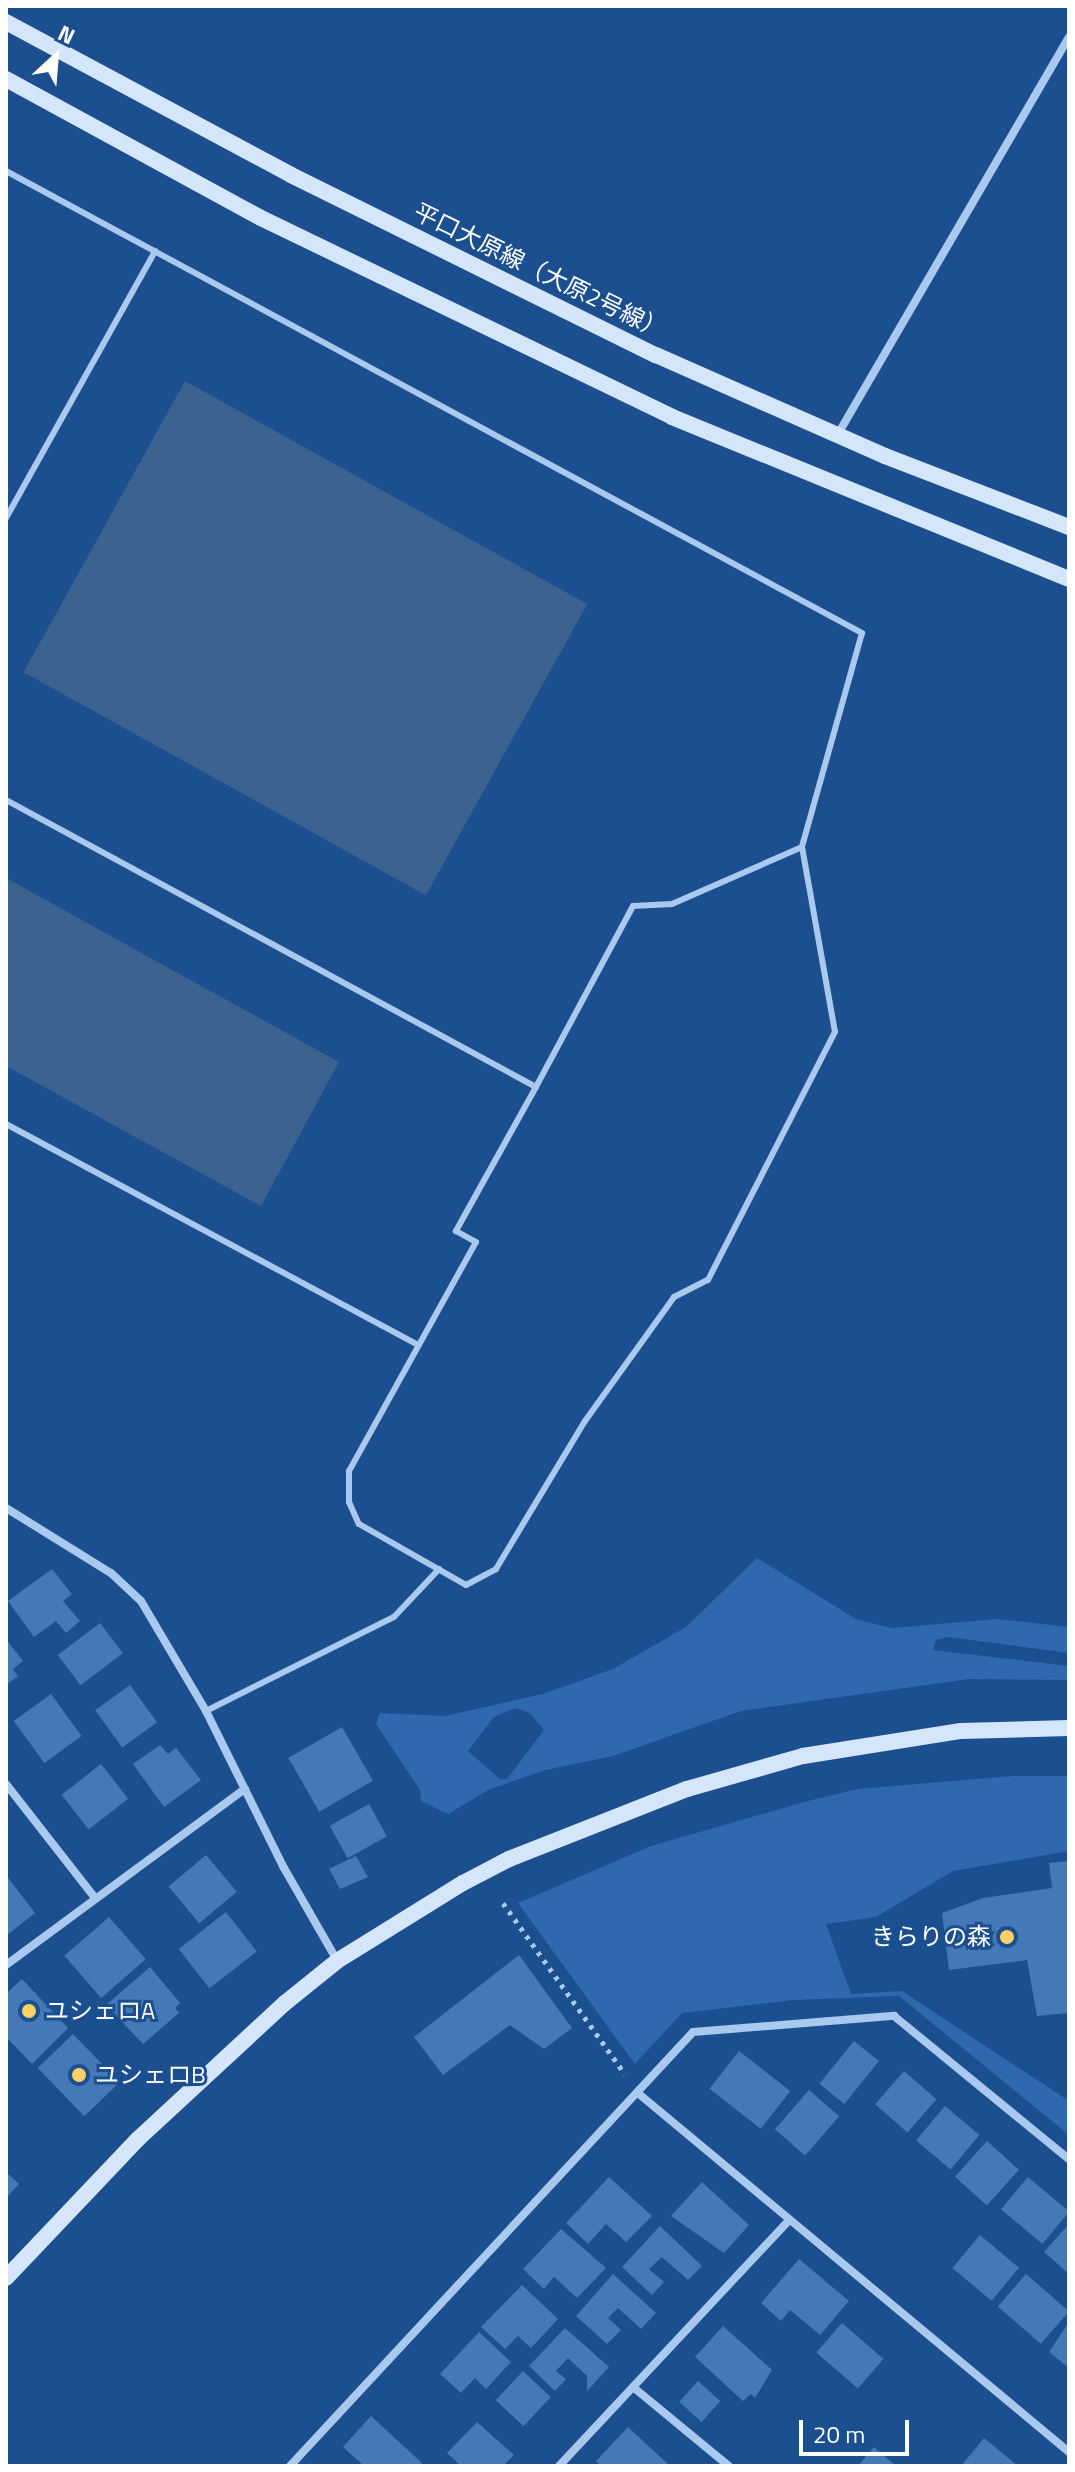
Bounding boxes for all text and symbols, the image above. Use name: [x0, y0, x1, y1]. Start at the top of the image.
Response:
north arrow: [16, 16, 96, 96]
text: N: [52, 16, 81, 53]
street label: 平口大原線（大原2号線）: [409, 197, 671, 345]
place label: きらりの森: [871, 1923, 991, 1951]
marker: きらりの森: [998, 1928, 1016, 1946]
place label: ユシェロA: [45, 1997, 155, 2025]
marker: ユシェロA: [20, 2002, 38, 2020]
place label: ユシェロB: [95, 2061, 206, 2089]
marker: ユシェロB: [70, 2066, 88, 2084]
scale bar: [803, 2404, 913, 2454]
text: 20 m: [813, 2416, 865, 2452]

